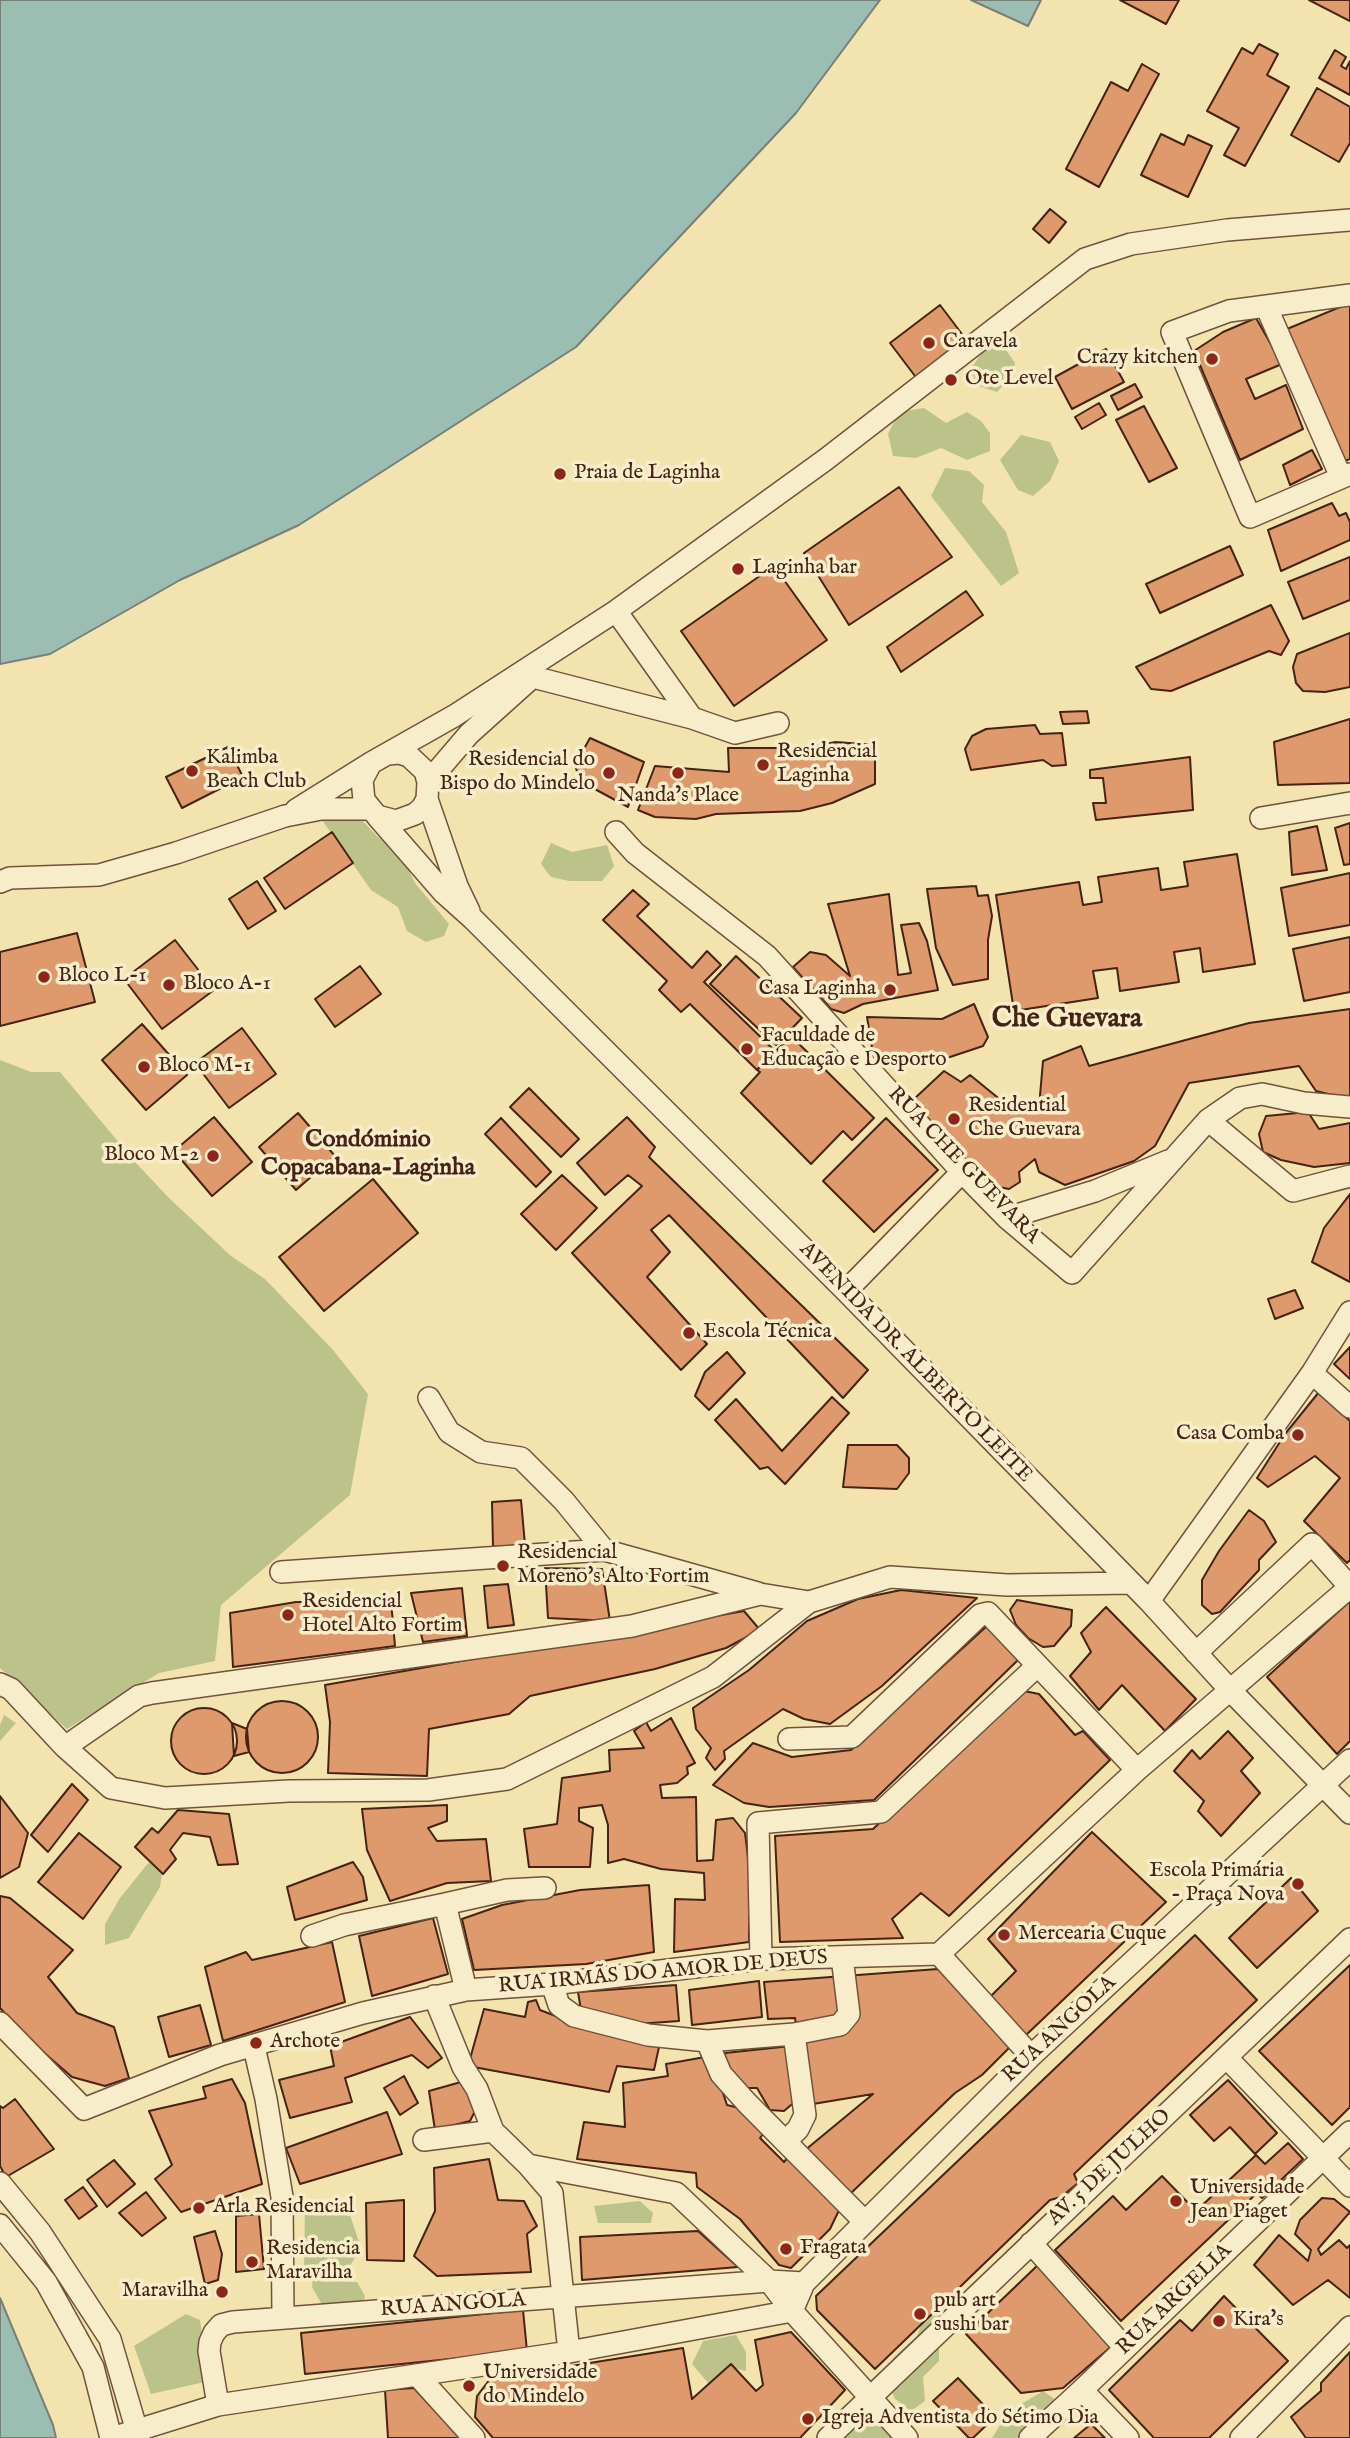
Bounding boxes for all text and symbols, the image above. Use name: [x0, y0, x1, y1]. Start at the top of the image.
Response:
place label: Caravela: [943, 330, 1017, 356]
marker: Caravela: [921, 335, 937, 351]
place label: Crazy kitchen: [1077, 346, 1198, 372]
marker: Crazy kitchen: [1204, 351, 1220, 367]
place label: Ote Level: [965, 367, 1053, 393]
marker: Ote Level: [943, 372, 959, 388]
place label: Praia de Laginha: [574, 461, 720, 487]
marker: Praia de Laginha: [552, 466, 568, 482]
place label: Laginha bar: [752, 556, 857, 582]
marker: Laginha bar: [730, 561, 746, 577]
place label: Residencial Laginha: [777, 740, 877, 790]
place label: Kalimba Beach Club: [206, 746, 306, 796]
place label: Residencial do Bispo do Mindelo: [439, 748, 595, 798]
marker: Residencial Laginha: [755, 757, 771, 773]
marker: Kalimba Beach Club: [184, 763, 200, 779]
marker: Residencial do Bispo do Mindelo: [601, 765, 617, 781]
marker: Nanda’s Place: [670, 765, 686, 781]
place label: Nanda’s Place: [617, 784, 739, 810]
place label: Bloco L-1: [58, 964, 146, 990]
marker: Bloco L-1: [36, 969, 52, 985]
place label: Bloco A-1: [183, 972, 271, 998]
marker: Bloco A-1: [161, 977, 177, 993]
place label: Casa Laginha: [758, 977, 876, 1003]
marker: Casa Laginha: [882, 982, 898, 998]
district label: Che Guevara: [992, 1003, 1142, 1037]
place label: Faculdade de Educação e Desporto: [761, 1024, 947, 1074]
marker: Faculdade de Educação e Desporto: [739, 1041, 755, 1057]
place label: Bloco M-1: [158, 1054, 251, 1080]
marker: Bloco M-1: [136, 1059, 152, 1075]
street label: RUA CHE GUEVARA: [881, 1082, 1045, 1250]
place label: Residential Che Guevara: [968, 1094, 1081, 1144]
marker: Residential Che Guevara: [946, 1111, 962, 1127]
district label: Condóminio Copacabana-Laginha: [261, 1127, 475, 1183]
place label: Bloco M-2: [104, 1143, 199, 1169]
marker: Bloco M-2: [205, 1148, 221, 1164]
street label: AVENIDA DR. ALBERTO LEITE: [793, 1238, 1037, 1488]
place label: Escola Técnica: [703, 1320, 832, 1346]
marker: Escola Técnica: [681, 1325, 697, 1341]
place label: Casa Comba: [1176, 1422, 1284, 1448]
marker: Casa Comba: [1290, 1427, 1306, 1443]
place label: Residencial Moreno's Alto Fortim: [517, 1541, 709, 1591]
marker: Residencial Moreno's Alto Fortim: [495, 1558, 511, 1574]
place label: Residencial Hotel Alto Fortim: [302, 1590, 462, 1640]
marker: Residencial Hotel Alto Fortim: [280, 1607, 296, 1623]
place label: Escola Primária - Praça Nova: [1149, 1859, 1284, 1909]
marker: Escola Primária - Praça Nova: [1290, 1876, 1306, 1892]
place label: Mercearia Cuque: [1018, 1922, 1166, 1948]
marker: Mercearia Cuque: [996, 1927, 1012, 1943]
street label: RUA IRMÃS DO AMOR DE DEUS: [497, 1946, 829, 2000]
street label: RUA ANGOLA: [998, 1971, 1122, 2089]
place label: Archote: [270, 2030, 340, 2056]
marker: Archote: [248, 2035, 264, 2051]
street label: AV. 5 DE JULHO: [1043, 2104, 1177, 2232]
place label: Universidade Jean Piaget: [1190, 2176, 1305, 2226]
marker: Universidade Jean Piaget: [1168, 2193, 1184, 2209]
place label: Arla Residencial: [213, 2195, 354, 2221]
marker: Arla Residencial: [191, 2200, 207, 2216]
place label: Fragata: [800, 2236, 867, 2262]
place label: Residencia Maravilha: [266, 2237, 360, 2287]
street label: RUA ARGELIA: [1112, 2239, 1238, 2361]
marker: Fragata: [778, 2241, 794, 2257]
marker: Residencia Maravilha: [244, 2254, 260, 2270]
place label: Maravilha: [122, 2279, 208, 2305]
marker: Maravilha: [214, 2284, 230, 2300]
street label: RUA ANGOLA: [379, 2288, 527, 2324]
place label: pub art sushi bar: [934, 2289, 1009, 2339]
marker: pub art sushi bar: [912, 2306, 928, 2322]
place label: Kira's: [1233, 2308, 1284, 2334]
marker: Kira's: [1211, 2313, 1227, 2329]
place label: Universidade do Mindelo: [483, 2361, 598, 2411]
marker: Universidade do Mindelo: [461, 2378, 477, 2394]
place label: Igreja Adventista do Sétimo Dia: [822, 2406, 1099, 2432]
marker: Igreja Adventista do Sétimo Dia: [800, 2411, 816, 2427]

